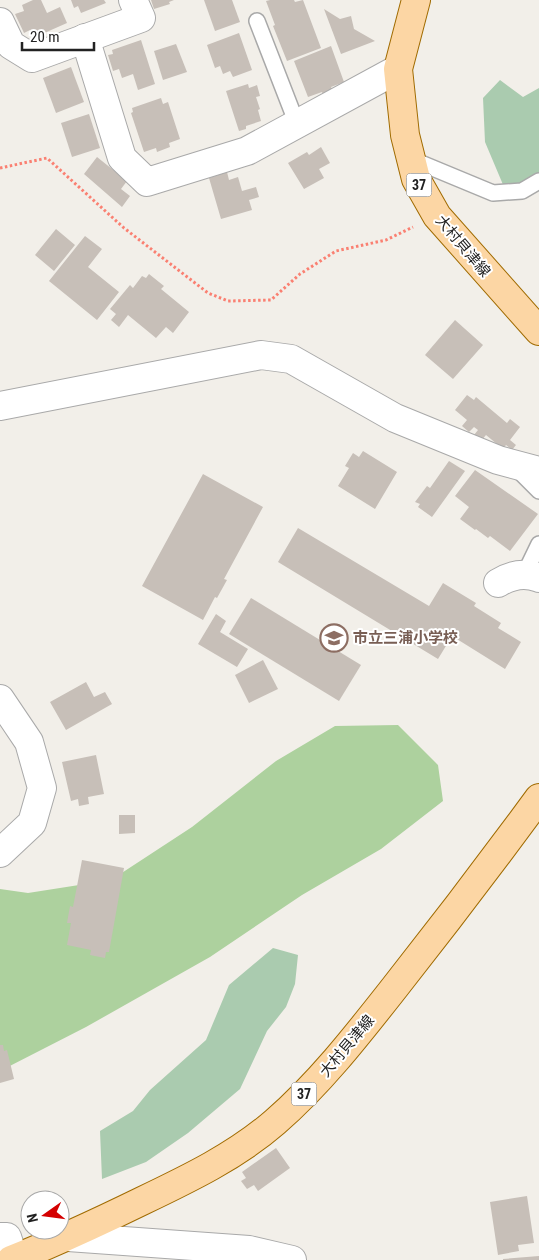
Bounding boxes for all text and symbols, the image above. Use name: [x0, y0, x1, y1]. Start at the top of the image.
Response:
scale bar: [22, 20, 95, 52]
text: 20 m: [30, 28, 60, 46]
road number: 37: [406, 174, 432, 196]
street label: 大村貝津線: [432, 211, 494, 281]
school or university icon: 市立三浦小学校: [319, 623, 349, 653]
place label: 市立三浦小学校: [353, 629, 458, 647]
street label: 大村貝津線: [316, 1011, 378, 1081]
road number: 37: [292, 1082, 316, 1106]
north arrow: [20, 1190, 70, 1240]
text: N: [24, 1212, 41, 1224]

